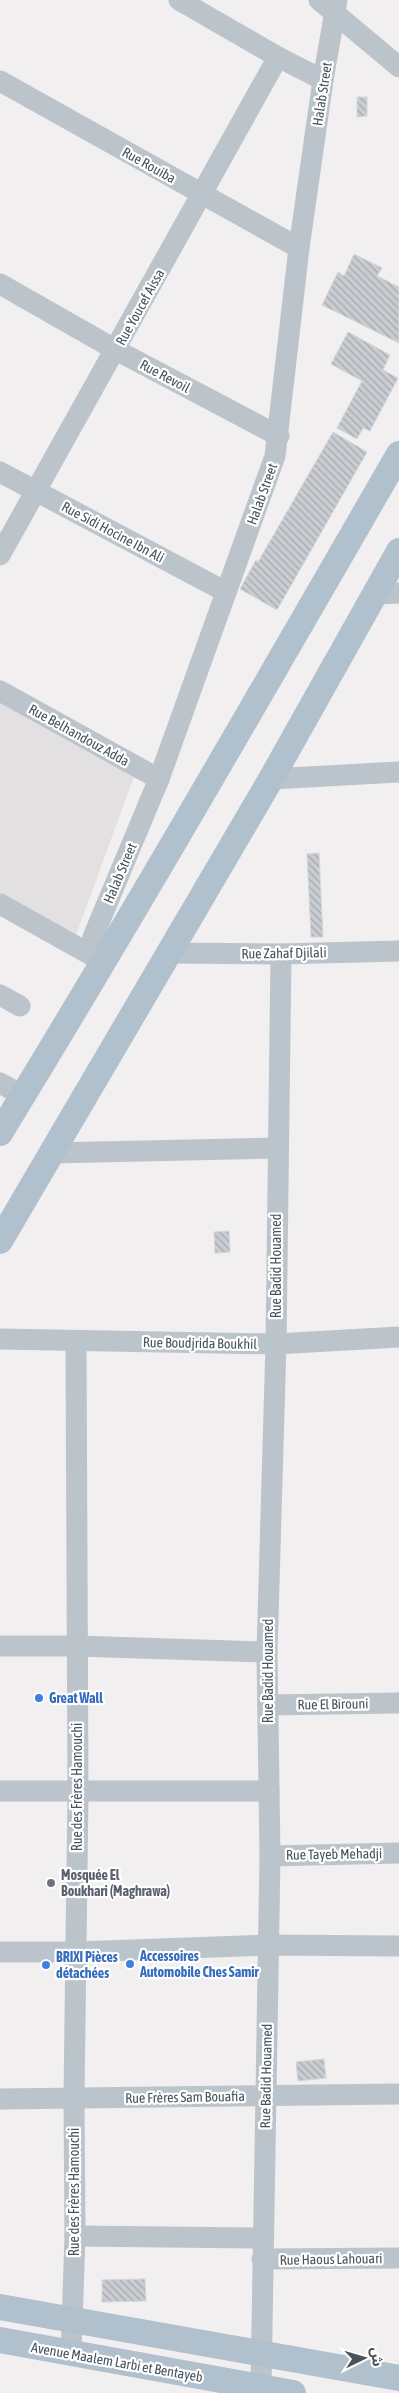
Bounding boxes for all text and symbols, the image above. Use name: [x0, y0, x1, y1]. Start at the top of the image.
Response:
street label: Halab Street: [309, 61, 335, 127]
street label: Rue Rouiba: [119, 144, 179, 186]
street label: Rue Youcef Aissa: [113, 266, 167, 348]
street label: Rue Revoil: [137, 356, 193, 396]
street label: Halab Street: [244, 461, 280, 527]
street label: Rue Sidi Hocine Ibn Ali: [59, 498, 167, 566]
street label: Rue Belhandouz Adda: [26, 701, 132, 769]
street label: Halab Street: [100, 840, 140, 906]
street label: Rue Zahaf Djilali: [241, 944, 327, 962]
street label: Rue Badid Houamed: [268, 1214, 284, 1318]
street label: Rue Boudjrida Boukhil: [143, 1334, 257, 1352]
street label: Rue Badid Houamed: [260, 1619, 276, 1723]
place label: Great Wall: [49, 1690, 103, 1706]
marker: Great Wall: [33, 1692, 45, 1704]
street label: Rue El Birouni: [297, 1695, 369, 1713]
street label: Rue des Frères Hamouchi: [69, 1723, 85, 1851]
street label: Rue Tayeb Mehadji: [286, 1845, 382, 1863]
place label: Mosquée El Boukhari (Maghrawa): [61, 1867, 170, 1899]
marker: Mosquée El Boukhari (Maghrawa): [45, 1877, 57, 1889]
place label: Accessoires Automobile Ches Samir: [139, 1948, 259, 1980]
place label: BRIXI Pièces détachées: [56, 1949, 118, 1981]
marker: Accessoires Automobile Ches Samir: [124, 1958, 136, 1970]
marker: BRIXI Pièces détachées: [40, 1959, 52, 1971]
street label: Rue Badid Houamed: [257, 2024, 275, 2128]
street label: Rue Frères Sam Bouafia: [125, 2088, 245, 2106]
street label: Rue des Frères Hamouchi: [66, 2128, 82, 2256]
street label: Rue Haous Lahouari: [279, 2250, 383, 2268]
north arrow: [339, 2333, 389, 2383]
street label: Avenue Maalem Larbi et Bentayeb: [30, 2339, 204, 2385]
text: ش: [368, 2347, 386, 2367]

